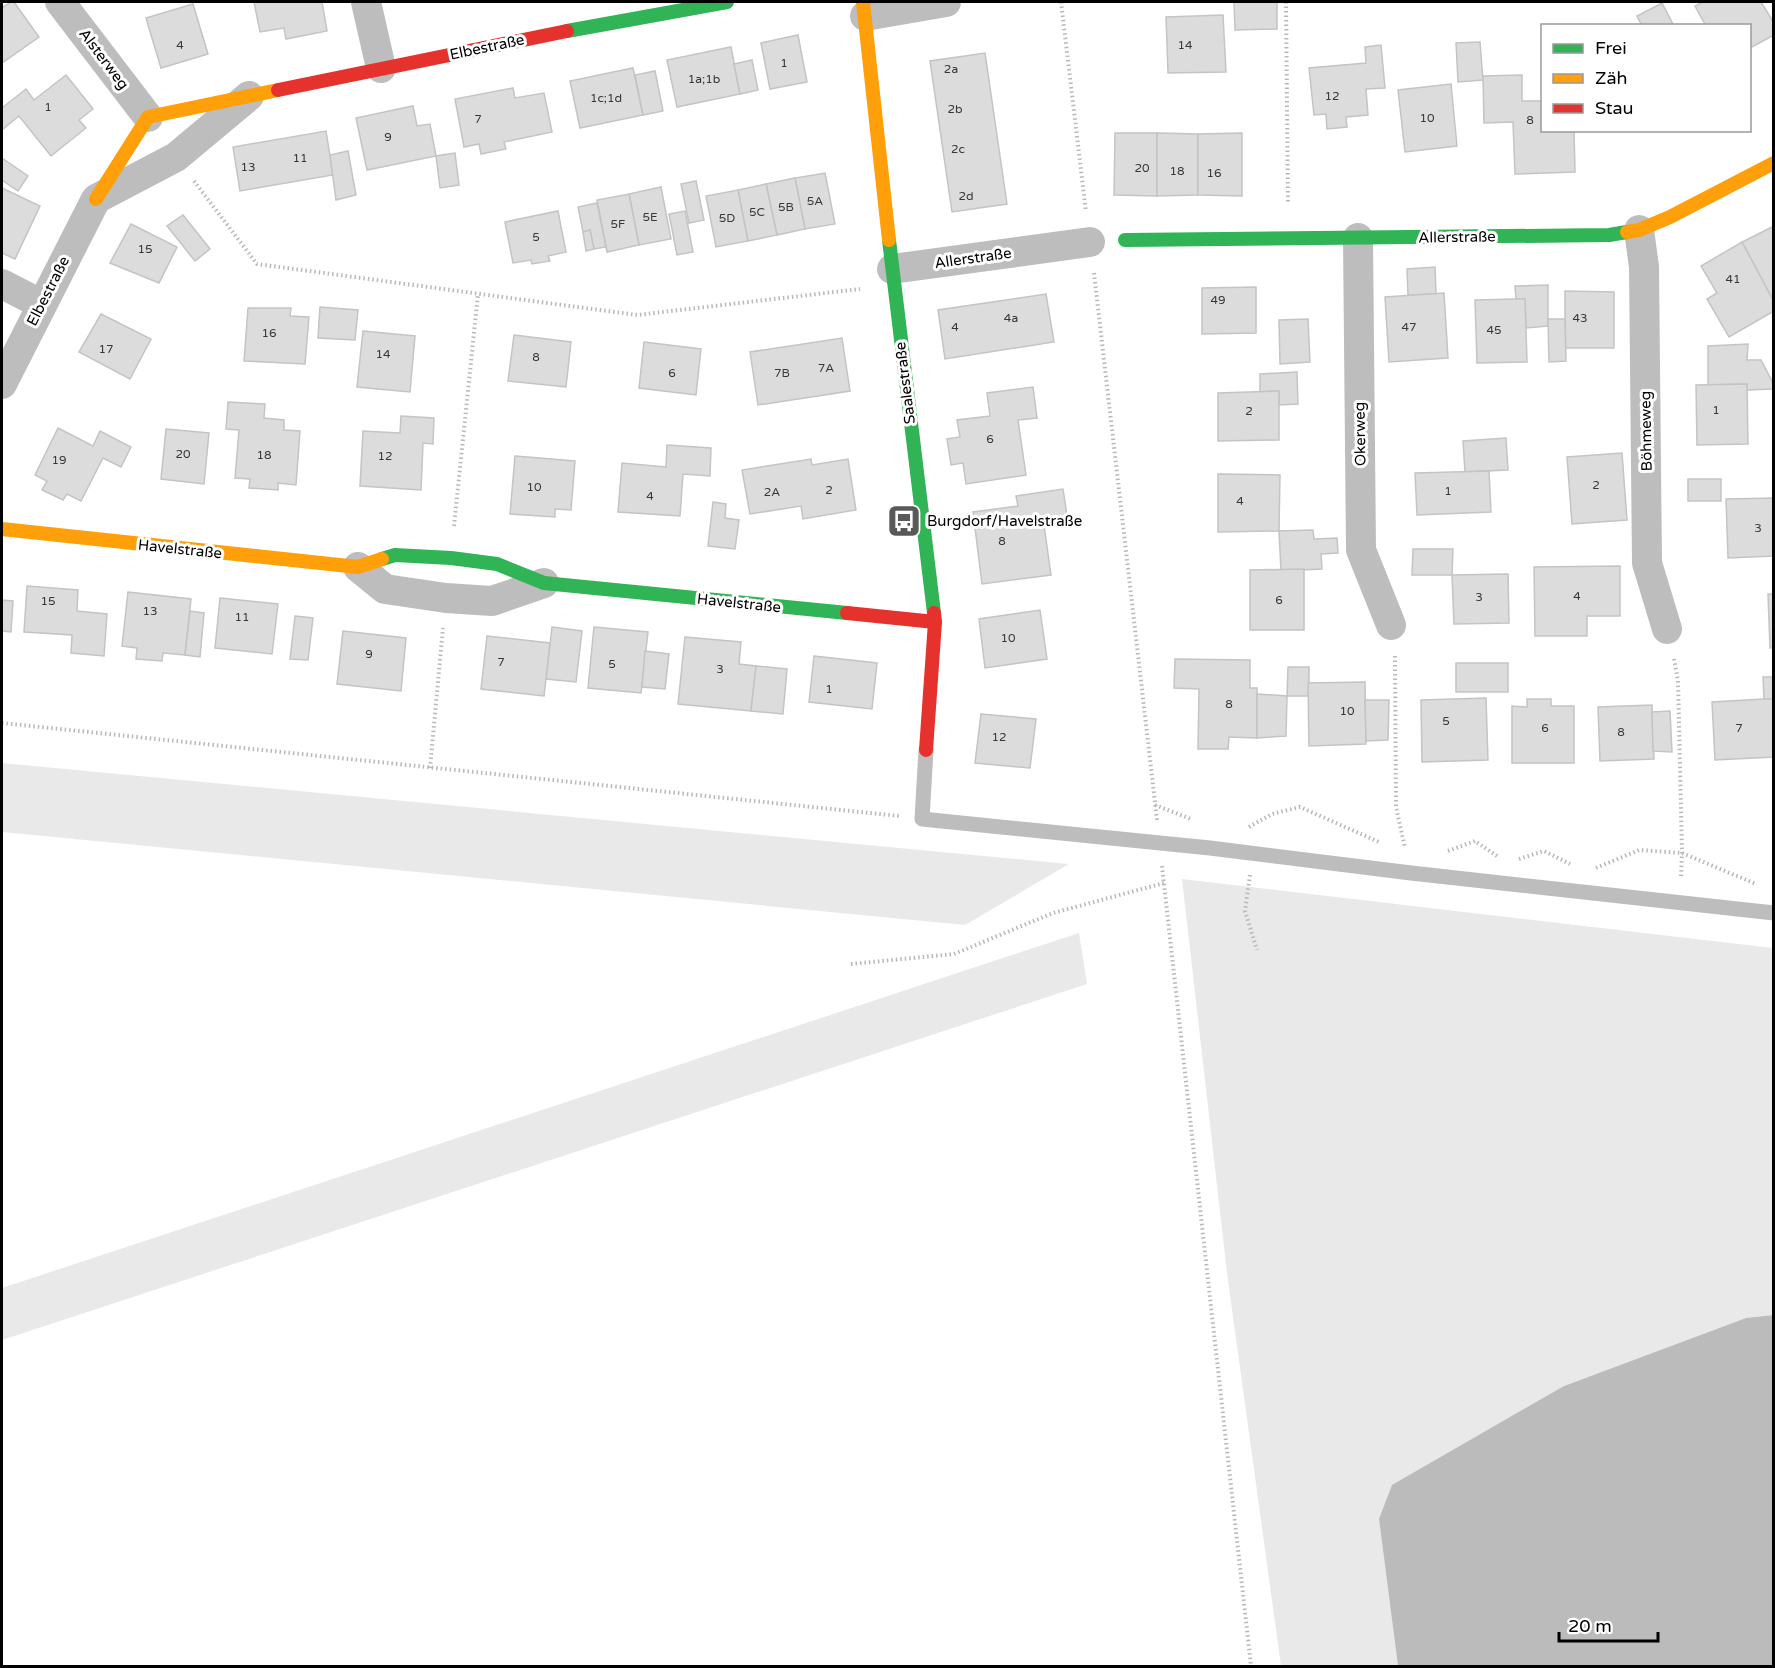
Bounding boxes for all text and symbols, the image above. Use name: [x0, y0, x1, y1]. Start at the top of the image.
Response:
legend: [1541, 24, 1751, 132]
street label: Alsterweg: [75, 25, 133, 93]
street label: Elbestraße: [448, 30, 526, 64]
text: Frei: [1595, 37, 1627, 59]
house number: 4: [176, 38, 184, 52]
house number: 14: [1177, 38, 1193, 52]
house number: 1: [780, 56, 788, 70]
house number: 2a: [944, 62, 958, 76]
text: Zäh: [1595, 67, 1628, 89]
house number: 1a;1b: [688, 72, 720, 86]
house number: 12: [1324, 89, 1340, 103]
house number: 1c;1d: [590, 91, 622, 105]
text: Stau: [1595, 97, 1634, 119]
house number: 1: [44, 100, 52, 114]
house number: 2b: [947, 102, 963, 116]
house number: 10: [1419, 111, 1435, 125]
house number: 7: [474, 112, 482, 126]
house number: 8: [1526, 113, 1534, 127]
house number: 9: [384, 130, 392, 144]
house number: 2c: [951, 142, 965, 156]
house number: 11: [292, 151, 308, 165]
house number: 13: [240, 160, 256, 174]
house number: 20: [1134, 161, 1150, 175]
house number: 18: [1169, 164, 1185, 178]
house number: 16: [1206, 166, 1222, 180]
house number: 2d: [958, 189, 974, 203]
house number: 5A: [807, 194, 823, 208]
house number: 5B: [778, 200, 794, 214]
house number: 5C: [749, 205, 765, 219]
house number: 5E: [642, 210, 658, 224]
house number: 5D: [719, 211, 735, 225]
house number: 5F: [611, 217, 625, 231]
street label: Allerstraße: [1418, 227, 1496, 247]
house number: 5: [532, 230, 540, 244]
house number: 15: [137, 242, 153, 256]
street label: Allerstraße: [933, 244, 1013, 272]
street label: Elbestraße: [23, 253, 73, 329]
house number: 41: [1725, 272, 1741, 286]
house number: 49: [1210, 293, 1226, 307]
house number: 4a: [1004, 311, 1018, 325]
house number: 43: [1572, 311, 1588, 325]
house number: 4: [951, 320, 959, 334]
house number: 47: [1401, 320, 1417, 334]
house number: 45: [1486, 323, 1502, 337]
house number: 16: [261, 326, 277, 340]
street label: Saalestraße: [891, 341, 919, 425]
house number: 17: [98, 342, 114, 356]
house number: 14: [375, 347, 391, 361]
house number: 8: [532, 350, 540, 364]
house number: 7A: [818, 361, 834, 375]
house number: 6: [668, 366, 676, 380]
house number: 7B: [774, 366, 790, 380]
street label: Böhmeweg: [1636, 391, 1656, 471]
street label: Okerweg: [1350, 402, 1370, 466]
house number: 1: [1712, 403, 1720, 417]
house number: 2: [1245, 404, 1253, 418]
house number: 6: [986, 432, 994, 446]
house number: 20: [175, 447, 191, 461]
house number: 18: [256, 448, 272, 462]
house number: 12: [377, 449, 393, 463]
house number: 19: [51, 453, 67, 467]
house number: 2: [1592, 478, 1600, 492]
house number: 10: [526, 480, 542, 494]
house number: 2: [825, 483, 833, 497]
house number: 1: [1444, 484, 1452, 498]
house number: 2A: [764, 485, 780, 499]
house number: 4: [646, 489, 654, 503]
house number: 4: [1236, 494, 1244, 508]
bus stop icon: Burgdorf/Havelstraße: [886, 503, 922, 539]
place label: Burgdorf/Havelstraße: [927, 512, 1082, 530]
house number: 3: [1754, 521, 1762, 535]
house number: 8: [998, 534, 1006, 548]
street label: Havelstraße: [137, 536, 223, 562]
house number: 4: [1573, 589, 1581, 603]
street label: Havelstraße: [696, 590, 782, 616]
house number: 3: [1475, 590, 1483, 604]
house number: 6: [1275, 593, 1283, 607]
house number: 15: [40, 594, 56, 608]
house number: 13: [142, 604, 158, 618]
house number: 11: [234, 610, 250, 624]
house number: 10: [1000, 631, 1016, 645]
house number: 9: [365, 647, 373, 661]
house number: 7: [497, 655, 505, 669]
house number: 5: [608, 657, 616, 671]
house number: 3: [716, 662, 724, 676]
house number: 1: [825, 682, 833, 696]
house number: 8: [1225, 697, 1233, 711]
house number: 10: [1339, 704, 1355, 718]
house number: 5: [1442, 714, 1450, 728]
house number: 6: [1541, 721, 1549, 735]
house number: 7: [1735, 721, 1743, 735]
house number: 8: [1617, 725, 1625, 739]
house number: 12: [991, 730, 1007, 744]
scale bar: [1559, 1605, 1658, 1643]
text: 20 m: [1568, 1615, 1612, 1637]

